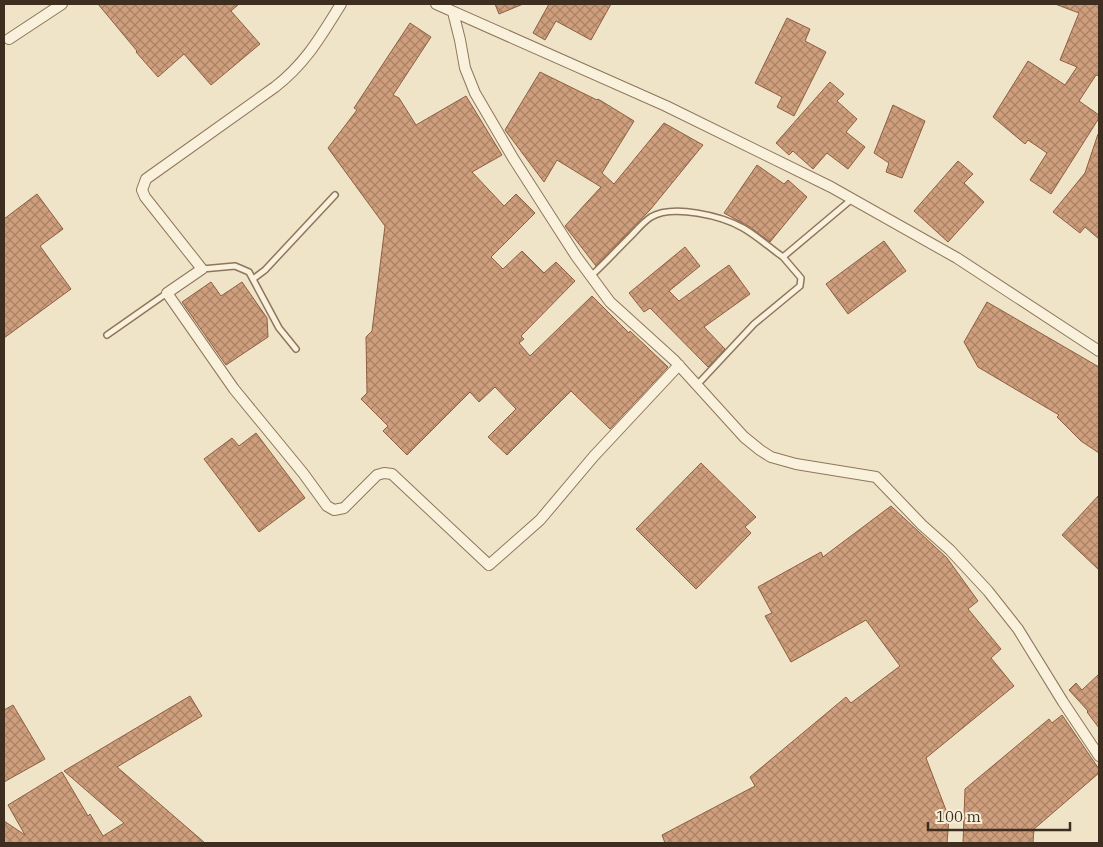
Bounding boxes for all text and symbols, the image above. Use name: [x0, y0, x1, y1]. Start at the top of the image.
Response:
scale bar: [928, 800, 1070, 832]
text: 100 m: [936, 807, 981, 826]

